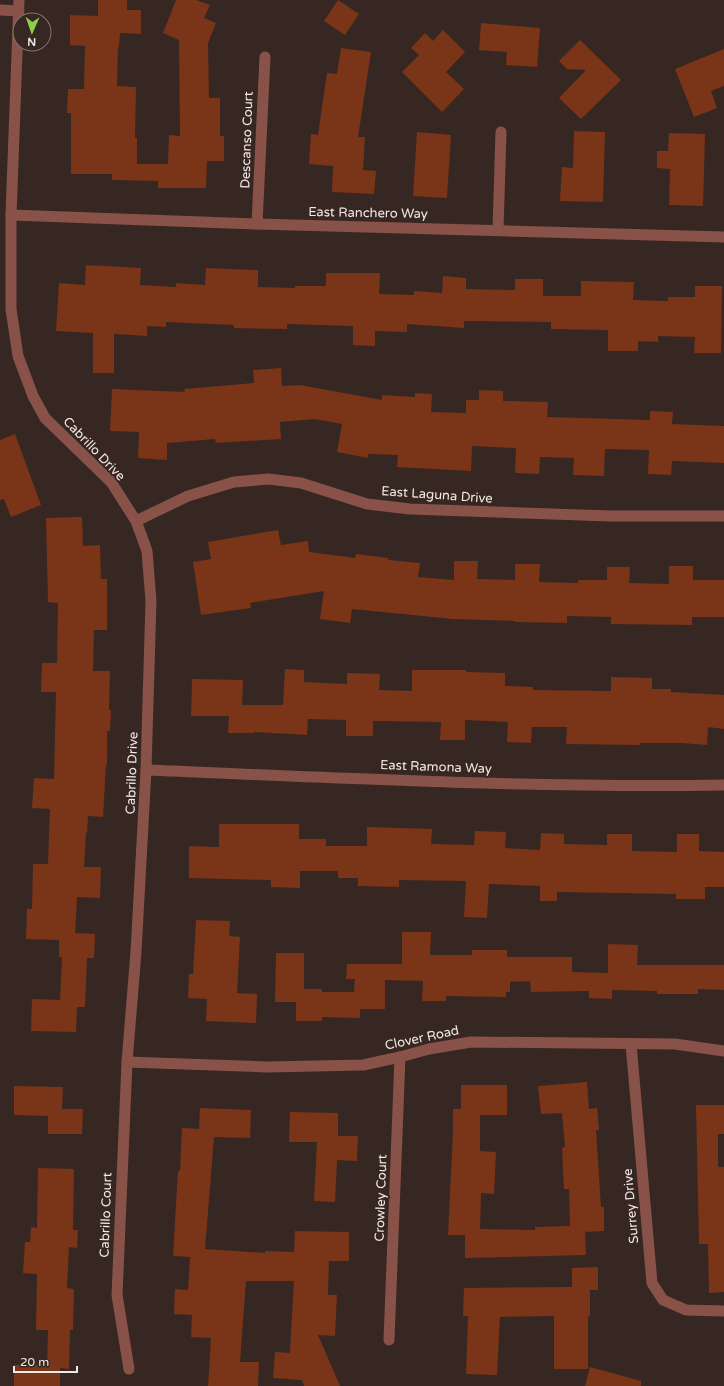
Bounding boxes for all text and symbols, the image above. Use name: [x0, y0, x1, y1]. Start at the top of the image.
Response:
north arrow: [12, 12, 52, 52]
text: N: [27, 35, 36, 48]
street label: Descanso Court: [237, 91, 257, 189]
street label: East Ranchero Way: [308, 204, 428, 222]
street label: Cabrillo Drive: [60, 414, 128, 484]
street label: East Laguna Drive: [381, 483, 493, 507]
street label: Cabrillo Drive: [123, 731, 141, 815]
street label: East Ramona Way: [380, 757, 492, 777]
street label: Clover Road: [384, 1022, 460, 1054]
street label: Crowley Court: [371, 1154, 391, 1242]
street label: Surrey Drive: [620, 1168, 642, 1244]
street label: Cabrillo Court: [97, 1172, 115, 1258]
scale bar: [14, 1348, 77, 1374]
text: 20 m: [20, 1355, 49, 1369]

